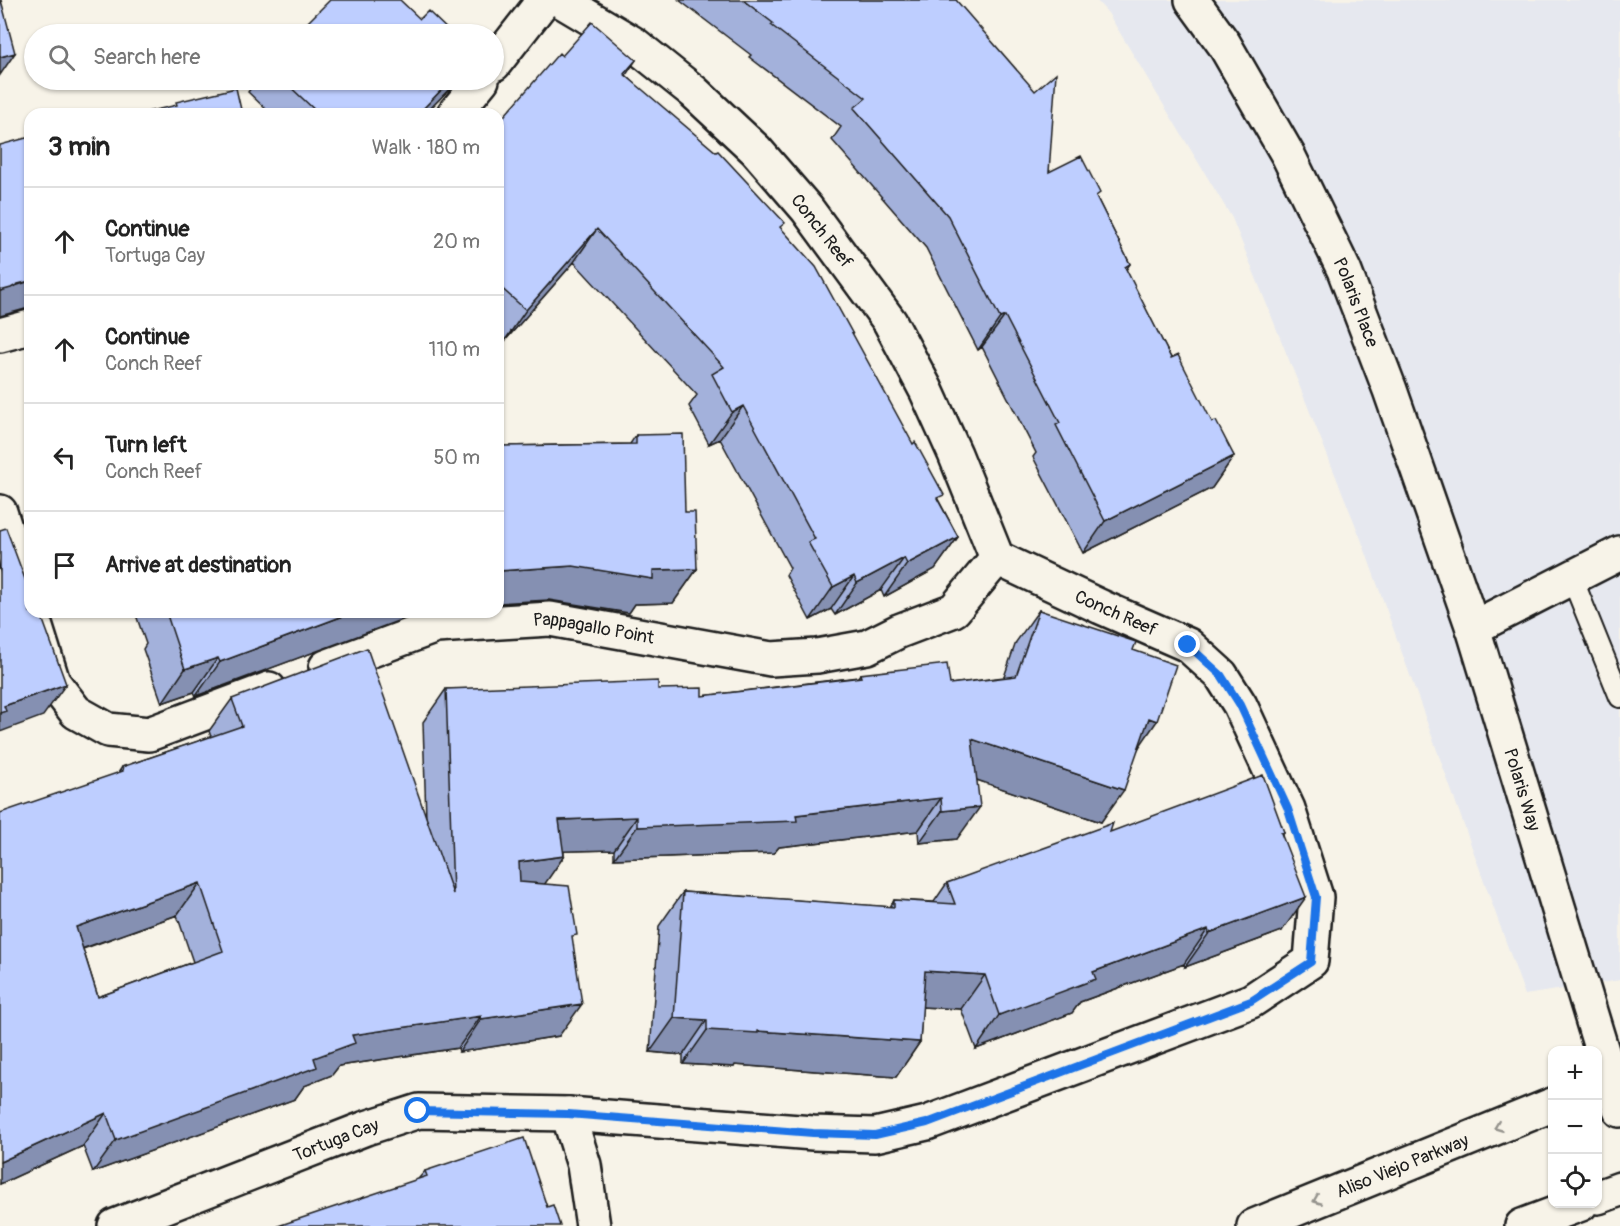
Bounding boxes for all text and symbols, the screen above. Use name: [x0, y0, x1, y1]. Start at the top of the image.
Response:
search box: [24, 24, 504, 90]
icon: search: [45, 41, 78, 74]
text: Search here: [93, 43, 200, 71]
text: 3 min: [48, 131, 110, 163]
text: Walk · 180 m: [372, 135, 480, 160]
street label: Conch Reef: [786, 190, 858, 274]
text: Continue: [105, 215, 189, 243]
icon: ahead: [48, 225, 81, 258]
text: 20 m: [433, 229, 480, 254]
text: Tortuga Cay: [105, 243, 205, 268]
street label: Polaris Place: [1328, 254, 1384, 351]
text: Continue: [105, 323, 189, 351]
icon: ahead: [48, 333, 81, 366]
text: 110 m: [429, 337, 480, 362]
text: Conch Reef: [105, 351, 203, 376]
text: Turn left: [105, 431, 187, 459]
icon: left: [48, 441, 81, 474]
text: 50 m: [433, 445, 480, 470]
text: Conch Reef: [105, 459, 203, 484]
icon: arrive: [48, 549, 81, 582]
text: Arrive at destination: [105, 551, 291, 579]
street label: Conch Reef: [1071, 585, 1161, 642]
street label: Pappagallo Point: [533, 608, 657, 650]
route end: [1174, 631, 1200, 657]
street label: Polaris Way: [1498, 746, 1545, 834]
map controls: [1548, 1046, 1602, 1208]
button: +: [1548, 1046, 1602, 1100]
route start: [404, 1097, 430, 1123]
button: −: [1548, 1100, 1602, 1154]
street label: Tortuga Cay: [290, 1114, 382, 1167]
one-way arrow: [1494, 1120, 1505, 1132]
street label: Aliso Viejo Parkway: [1333, 1129, 1472, 1203]
button: locate: [1548, 1154, 1602, 1208]
one-way arrow: [1313, 1193, 1324, 1205]

